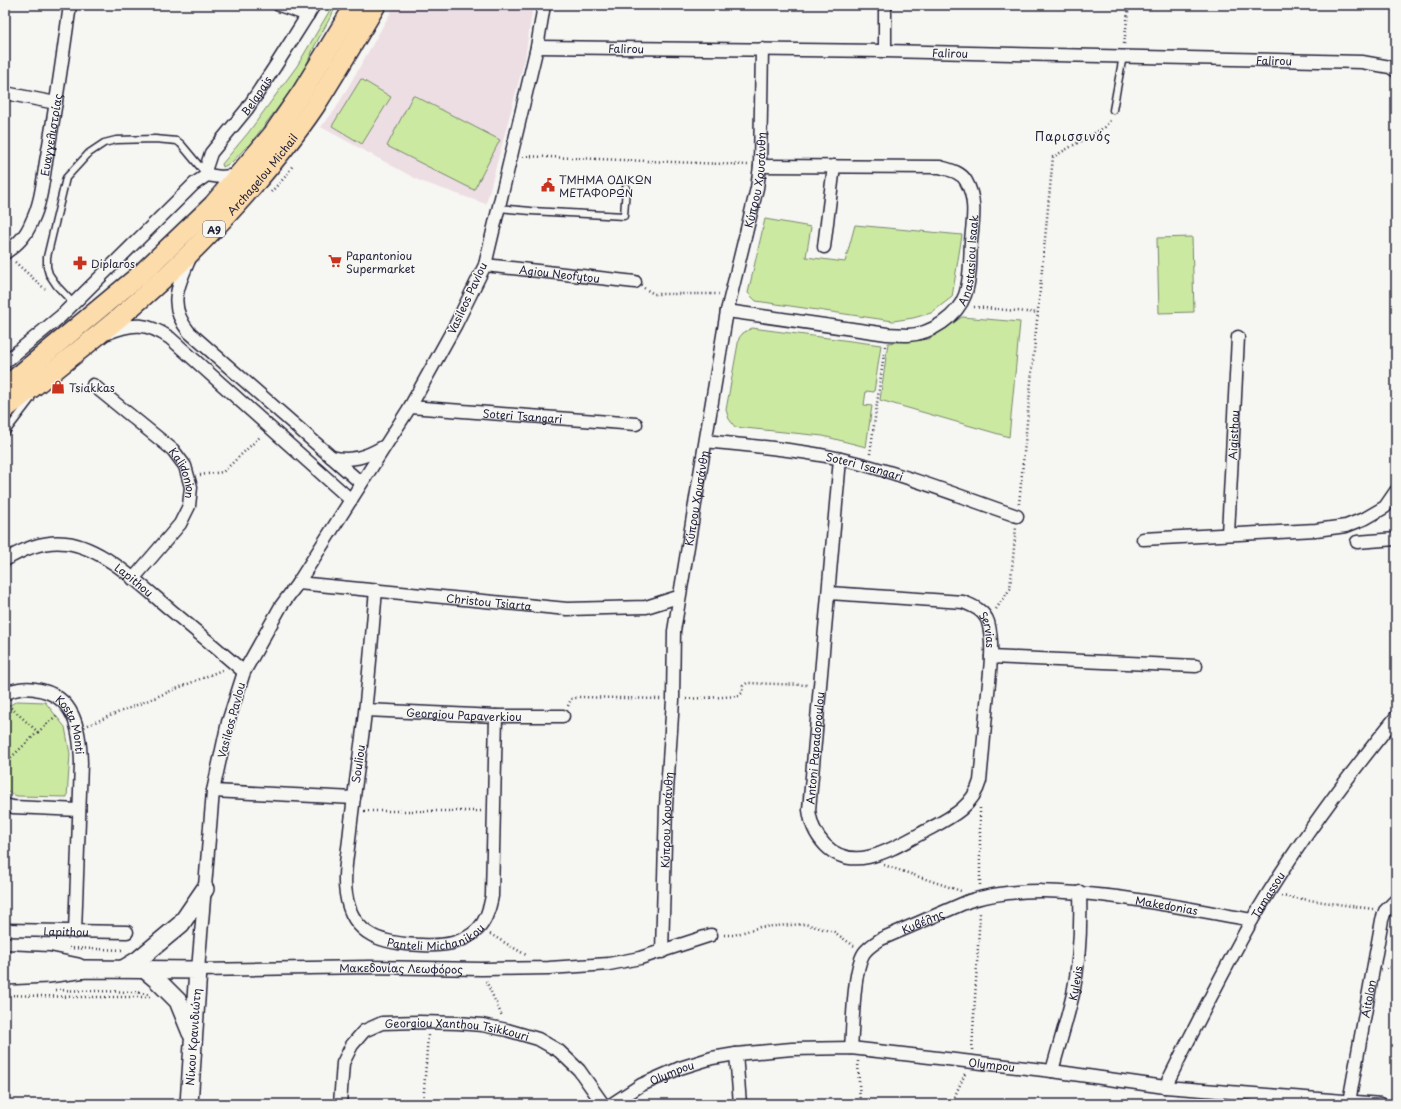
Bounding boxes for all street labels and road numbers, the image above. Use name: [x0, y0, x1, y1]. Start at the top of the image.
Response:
street label: Falirou: [608, 39, 644, 57]
street label: Falirou: [932, 44, 968, 61]
street label: Falirou: [1256, 51, 1292, 69]
street label: Belapais: [237, 72, 275, 119]
street label: Ευαγγελιστρίας: [35, 92, 66, 177]
street label: Archagelou Michail: [222, 130, 301, 219]
street label: Κύπρου Χρυσάνθη: [739, 132, 769, 229]
street label: Anastasiou Isaak: [953, 214, 982, 309]
road number: A9: [203, 221, 225, 237]
street label: Vasileos Pavlou: [443, 259, 491, 337]
street label: Agiou Neofytou: [518, 260, 601, 286]
street label: Soteri Tsangari: [482, 404, 563, 427]
street label: Aigisthou: [1223, 410, 1243, 460]
street label: Kalidonion: [165, 443, 200, 500]
street label: Soteri Tsangari: [825, 448, 906, 485]
street label: Κύπρου Χρυσάνθη: [680, 449, 712, 547]
street label: Lapithou: [111, 559, 157, 600]
street label: Christou Tsiarta: [446, 589, 534, 614]
street label: Servias: [976, 607, 1000, 648]
street label: Vasileos Pavlou: [213, 680, 249, 760]
street label: Kosta Monti: [52, 691, 89, 755]
street label: Antoni Papadopoulou: [801, 691, 828, 805]
street label: Georgiou Papaverkiou: [406, 703, 522, 725]
street label: Souliou: [347, 744, 369, 784]
street label: Κύπρου Χρυσάνθη: [656, 771, 677, 868]
street label: Tamassou: [1246, 868, 1288, 921]
street label: Makedonias: [1134, 891, 1199, 919]
street label: Κυβέλης: [899, 904, 947, 938]
street label: Panteli Michanikou: [385, 919, 488, 954]
street label: Lapithou: [43, 922, 89, 940]
street label: Μακεδονίας Λεωφόρος: [339, 958, 463, 977]
street label: Kylevis: [1063, 965, 1086, 1002]
street label: Aitolon: [1356, 978, 1380, 1019]
street label: Νίκου Κρανιδιώτη: [181, 988, 205, 1086]
street label: Georgiou Xanthou Tsikkouri: [384, 1013, 531, 1045]
street label: Olympou: [968, 1053, 1016, 1075]
street label: Olympou: [647, 1056, 696, 1089]

